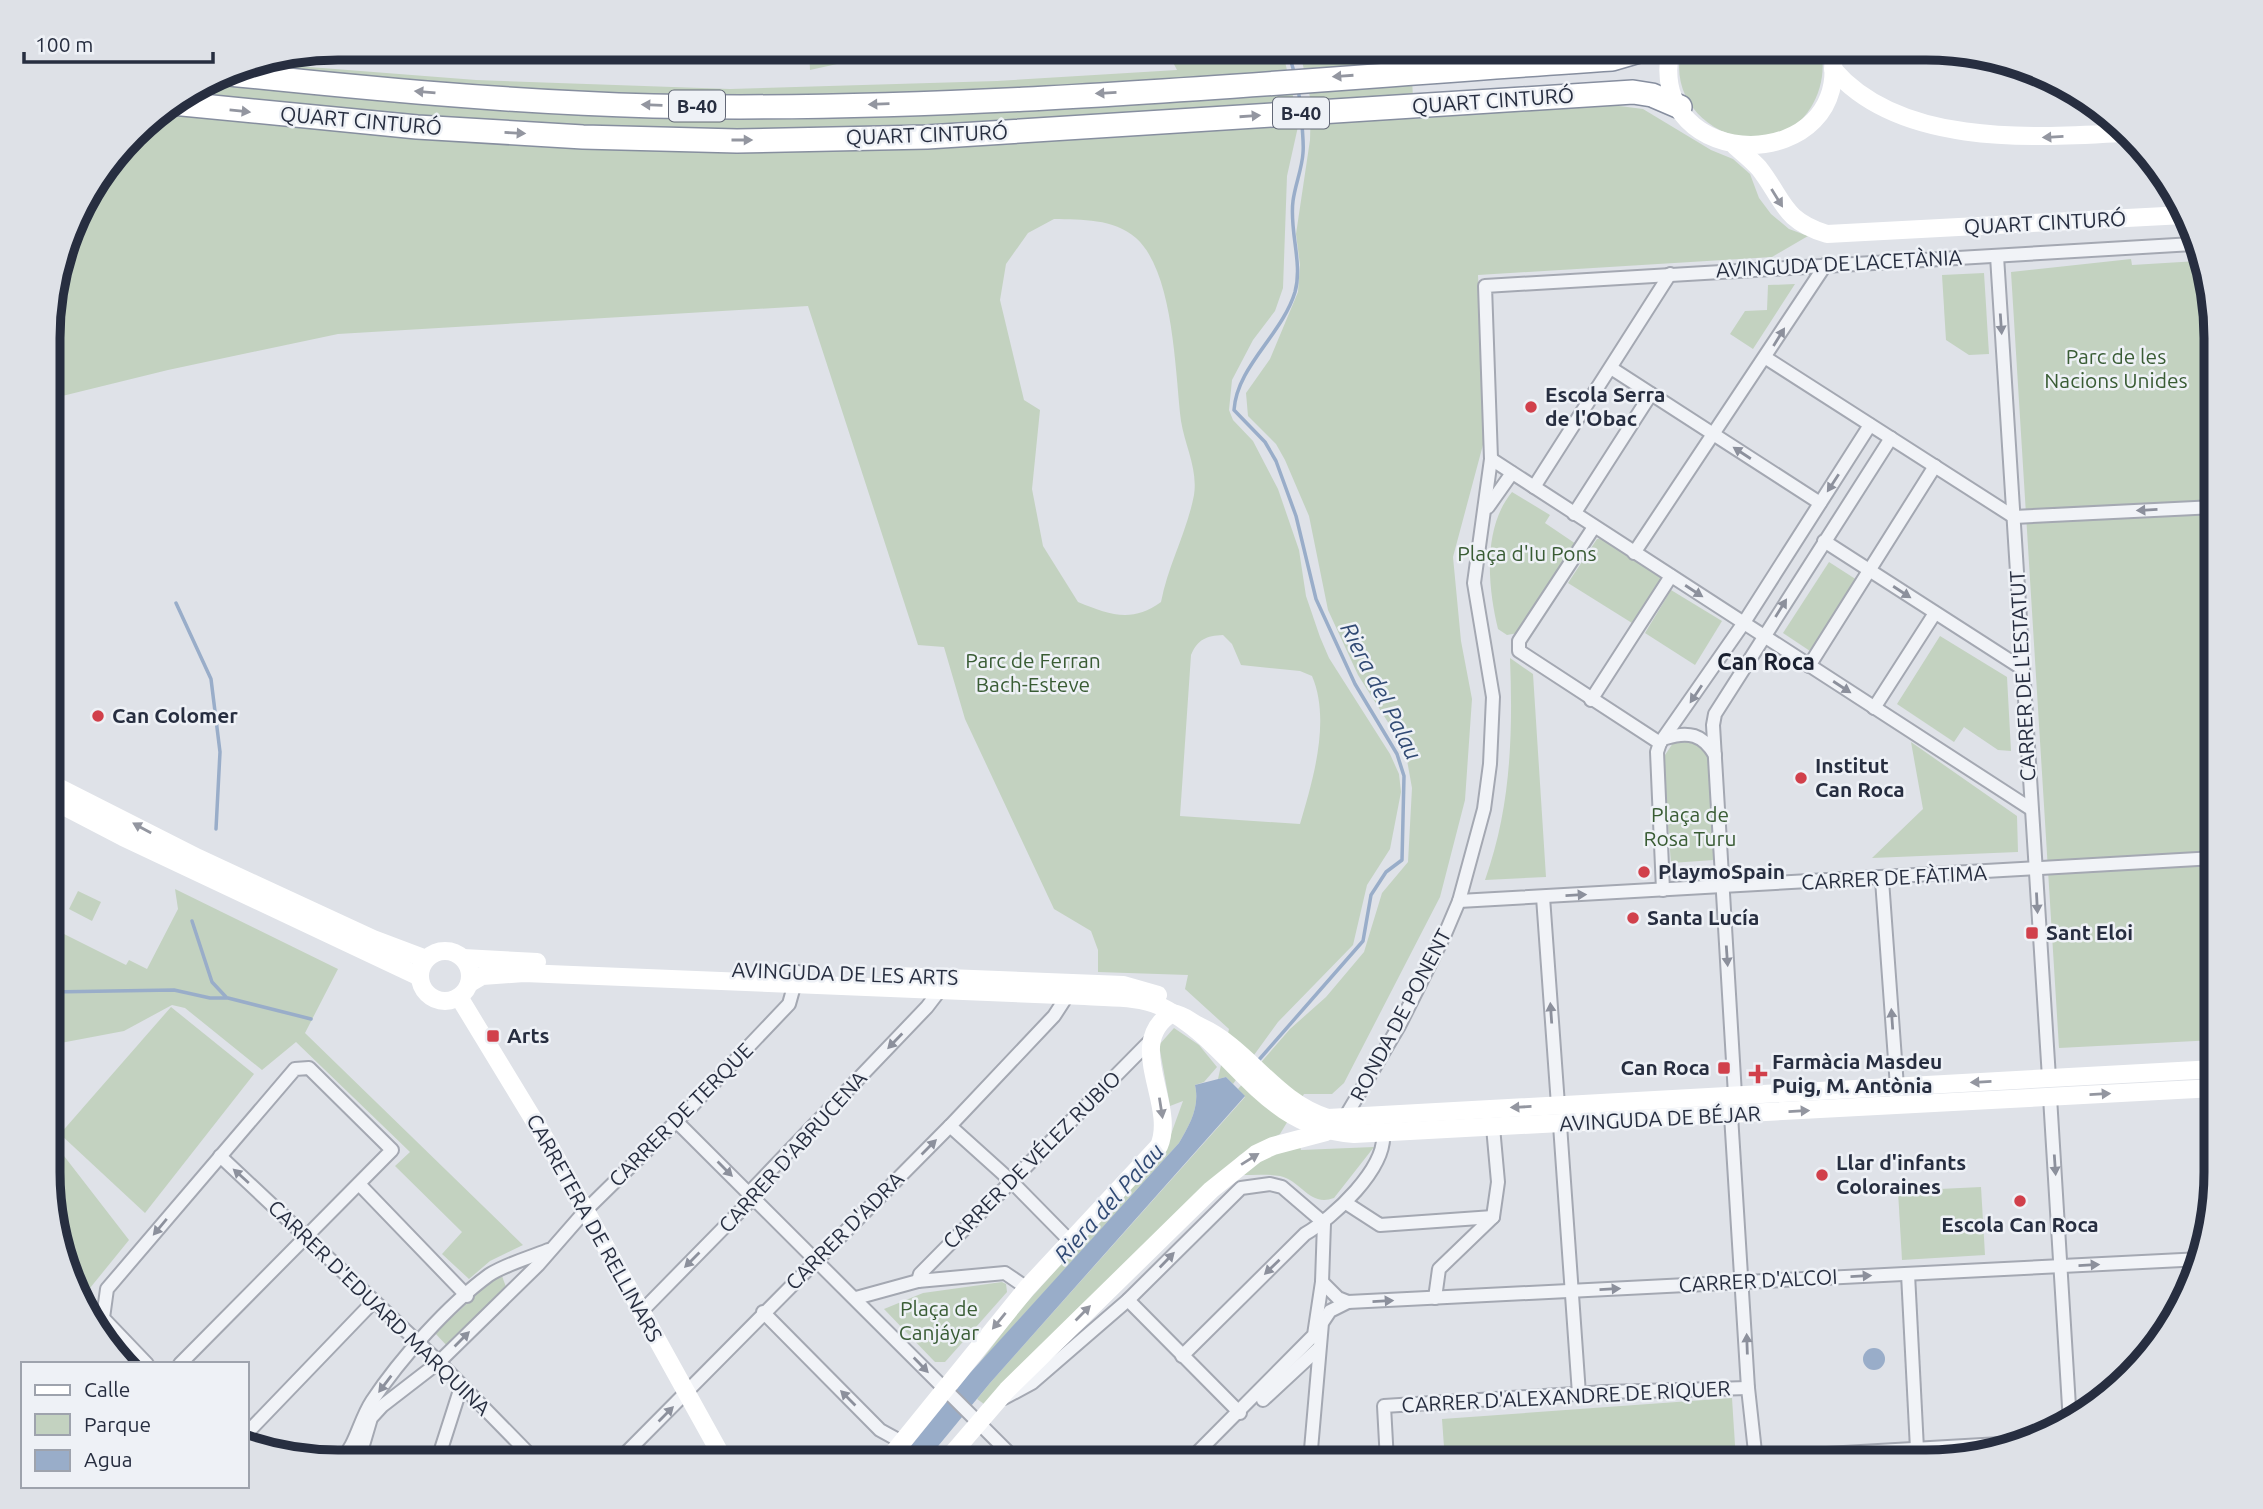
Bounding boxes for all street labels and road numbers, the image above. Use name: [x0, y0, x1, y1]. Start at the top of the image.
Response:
street label: QUART CINTURÓ: [1411, 82, 1575, 118]
road number: B-40: [669, 90, 725, 122]
road number: B-40: [1273, 97, 1329, 128]
street label: QUART CINTURÓ: [279, 101, 443, 139]
street label: QUART CINTURÓ: [845, 119, 1009, 149]
street label: QUART CINTURÓ: [1963, 206, 2127, 238]
street label: AVINGUDA DE LACETÀNIA: [1715, 245, 1963, 281]
street label: CARRER DE L'ESTATUT: [2004, 570, 2040, 782]
street label: CARRER DE FÀTIMA: [1800, 860, 1988, 894]
street label: RONDA DE PONENT: [1345, 924, 1456, 1105]
street label: AVINGUDA DE LES ARTS: [731, 957, 959, 989]
street label: CARRER DE TERQUE: [604, 1038, 757, 1191]
street label: CARRER D'ABRUCENA: [713, 1065, 871, 1237]
street label: CARRER DE VÉLEZ RUBIO: [938, 1066, 1125, 1253]
street label: AVINGUDA DE BÉJAR: [1559, 1101, 1761, 1135]
street label: CARRETERA DE RELLINARS: [522, 1110, 668, 1345]
street label: CARRER D'ADRA: [780, 1166, 909, 1294]
street label: CARRER D'EDUARD MARQUINA: [264, 1195, 496, 1420]
street label: CARRER D'ALCOI: [1678, 1264, 1838, 1296]
street label: CARRER D'ALEXANDRE DE RIQUER: [1401, 1375, 1731, 1417]

